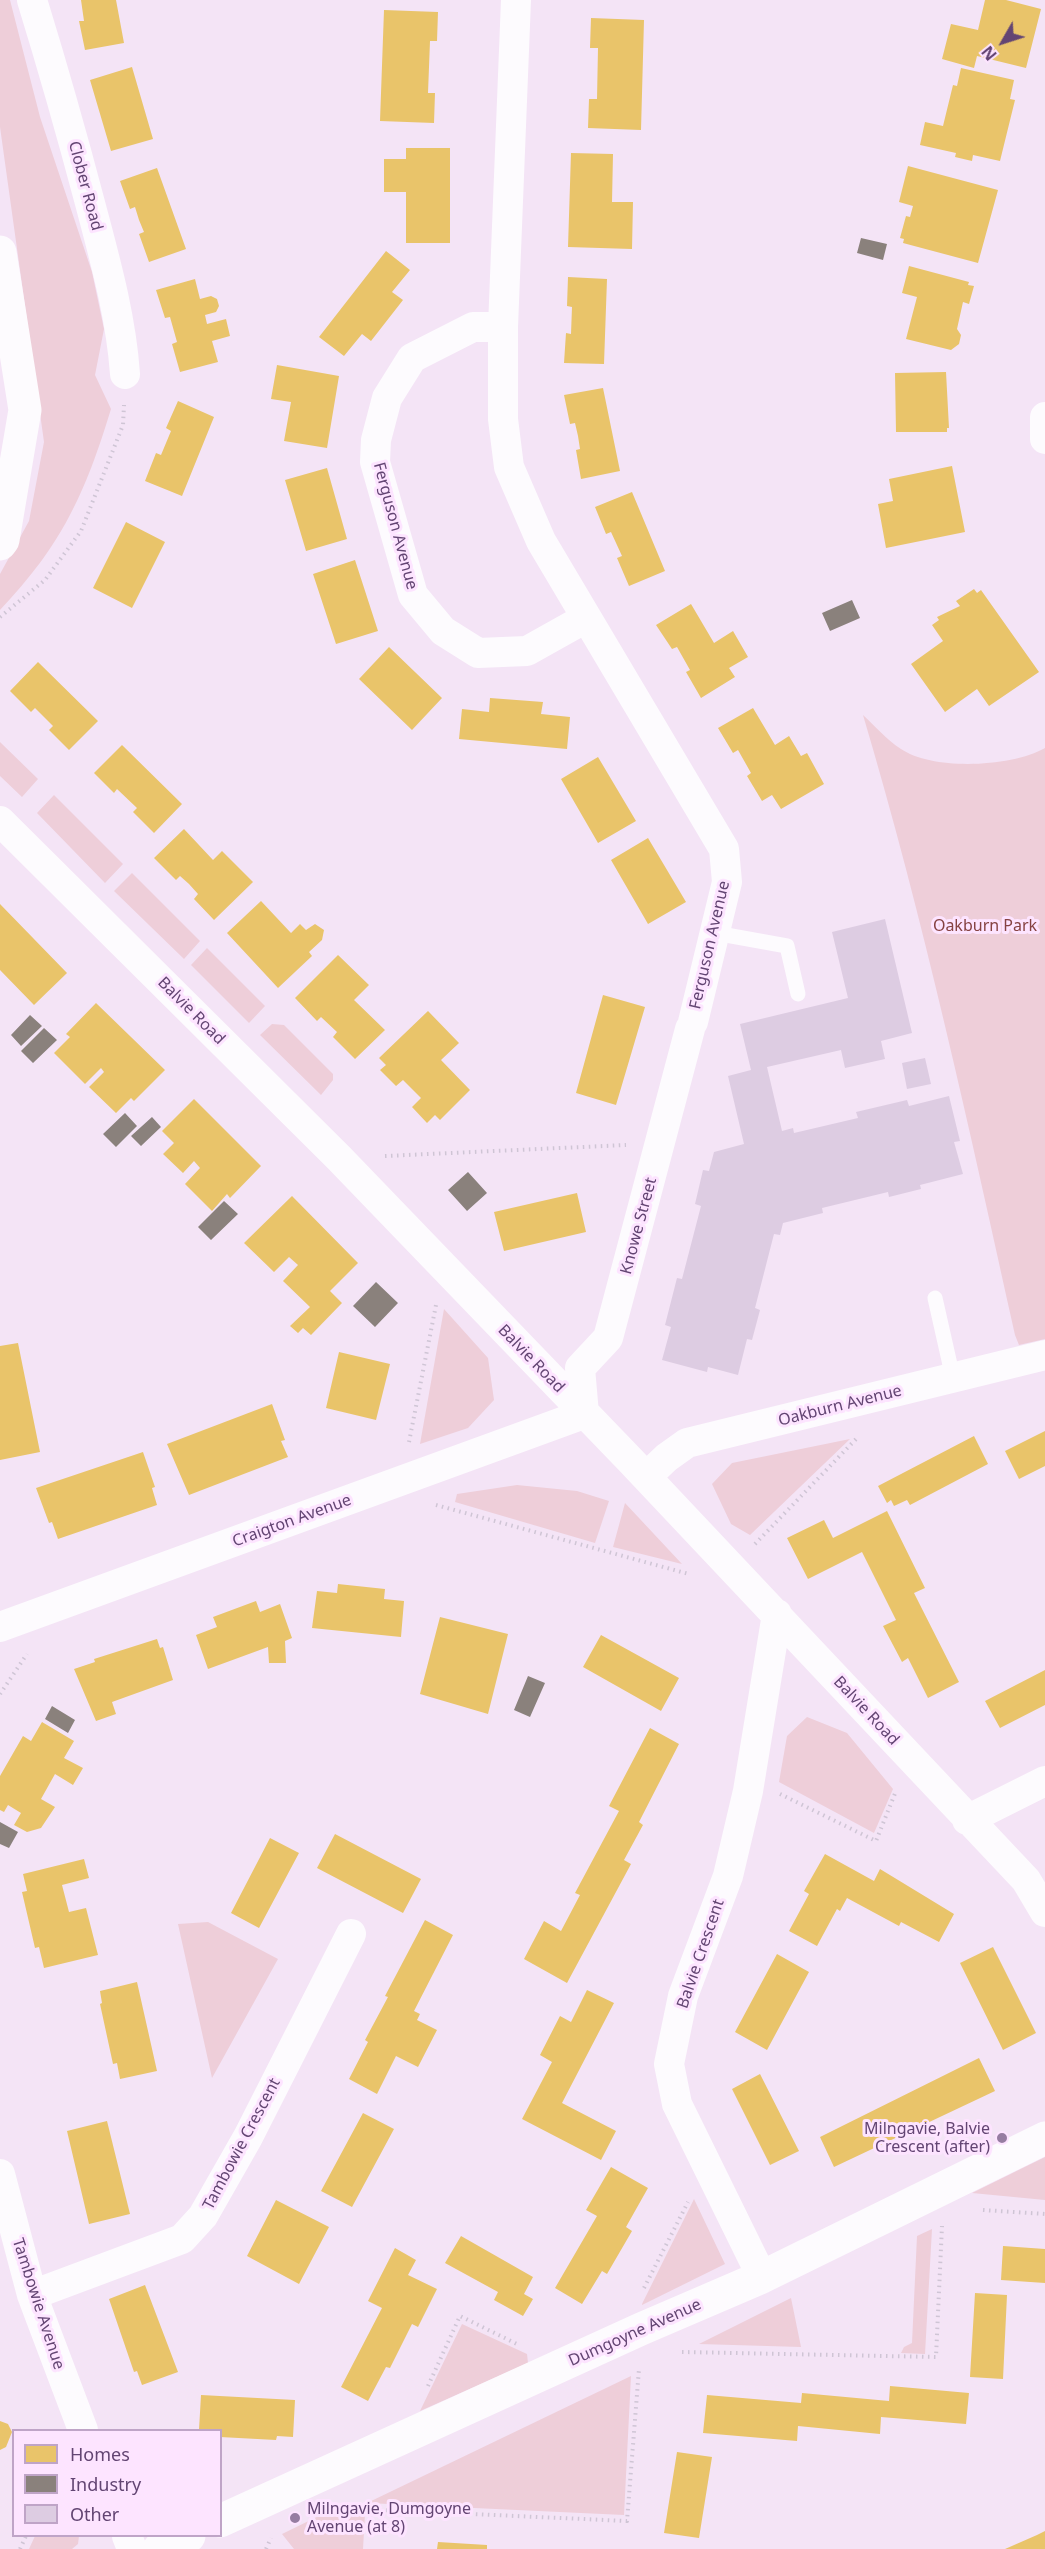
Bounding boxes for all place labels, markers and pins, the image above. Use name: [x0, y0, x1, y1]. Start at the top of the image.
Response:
place label: Milngavie, Balvie Crescent (after): [864, 2119, 990, 2157]
marker: Milngavie, Balvie Crescent (after): [995, 2131, 1009, 2145]
place label: Milngavie, Dumgoyne Avenue (at 8): [307, 2499, 471, 2537]
marker: Milngavie, Dumgoyne Avenue (at 8): [288, 2511, 302, 2525]

